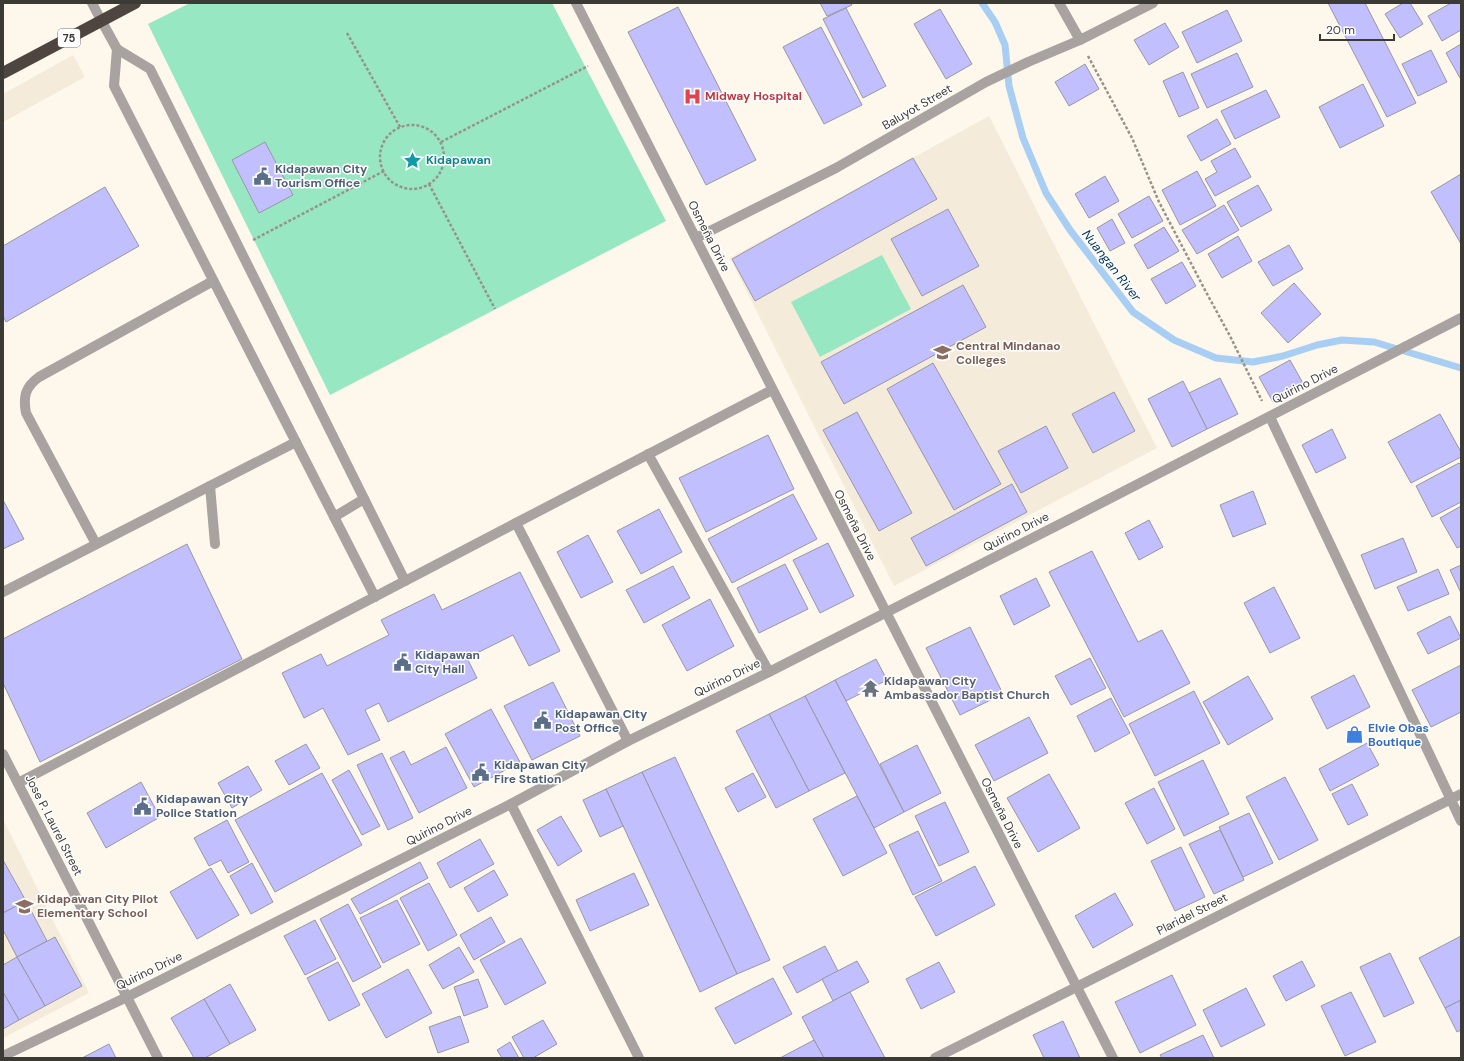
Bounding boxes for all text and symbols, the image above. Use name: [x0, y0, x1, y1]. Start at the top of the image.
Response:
scale bar: [1320, 16, 1394, 42]
text: 20 m: [1326, 22, 1355, 38]
road number: 75: [58, 29, 80, 47]
street label: Baluyot Street: [879, 80, 955, 133]
hospital icon: Midway Hospital: [682, 86, 702, 106]
place label: Midway Hospital: [705, 88, 802, 104]
place icon: Kidapawan: [403, 150, 423, 170]
place label: Kidapawan: [426, 152, 491, 168]
place label: Kidapawan City Tourism Office: [275, 161, 368, 191]
public building icon: Kidapawan City Tourism Office: [252, 166, 272, 186]
street label: Osmeña Drive: [684, 198, 734, 274]
water label: Nuangan River: [1078, 226, 1146, 306]
place label: Central Mindanao Colleges: [956, 338, 1061, 368]
school or university icon: Central Mindanao Colleges: [933, 343, 953, 363]
street label: Quirino Drive: [1269, 360, 1341, 407]
street label: Osmeña Drive: [830, 487, 880, 563]
street label: Quirino Drive: [980, 508, 1052, 555]
place label: Kidapawan City Hall: [415, 647, 480, 677]
public building icon: Kidapawan City Hall: [392, 652, 412, 672]
street label: Quirino Drive: [691, 655, 763, 701]
place label: Kidapawan City Ambassador Baptist Church: [884, 673, 1050, 703]
temple icon: Kidapawan City Ambassador Baptist Church: [861, 678, 881, 698]
place label: Kidapawan City Post Office: [555, 706, 648, 736]
public building icon: Kidapawan City Post Office: [532, 711, 552, 731]
place label: Elvie Obas Boutique: [1368, 720, 1429, 750]
shop icon: Elvie Obas Boutique: [1345, 725, 1365, 745]
place label: Kidapawan City Fire Station: [494, 757, 587, 787]
public building icon: Kidapawan City Fire Station: [471, 762, 491, 782]
street label: Jose P. Laurel Street: [22, 772, 87, 879]
street label: Osmeña Drive: [977, 775, 1027, 851]
place label: Kidapawan City Police Station: [156, 791, 249, 821]
public building icon: Kidapawan City Police Station: [133, 796, 153, 816]
street label: Quirino Drive: [403, 802, 475, 849]
street label: Plaridel Street: [1154, 889, 1231, 939]
place label: Kidapawan City Pilot Elementary School: [37, 891, 158, 921]
school or university icon: Kidapawan City Pilot Elementary School: [14, 896, 34, 916]
street label: Quirino Drive: [113, 948, 185, 994]

